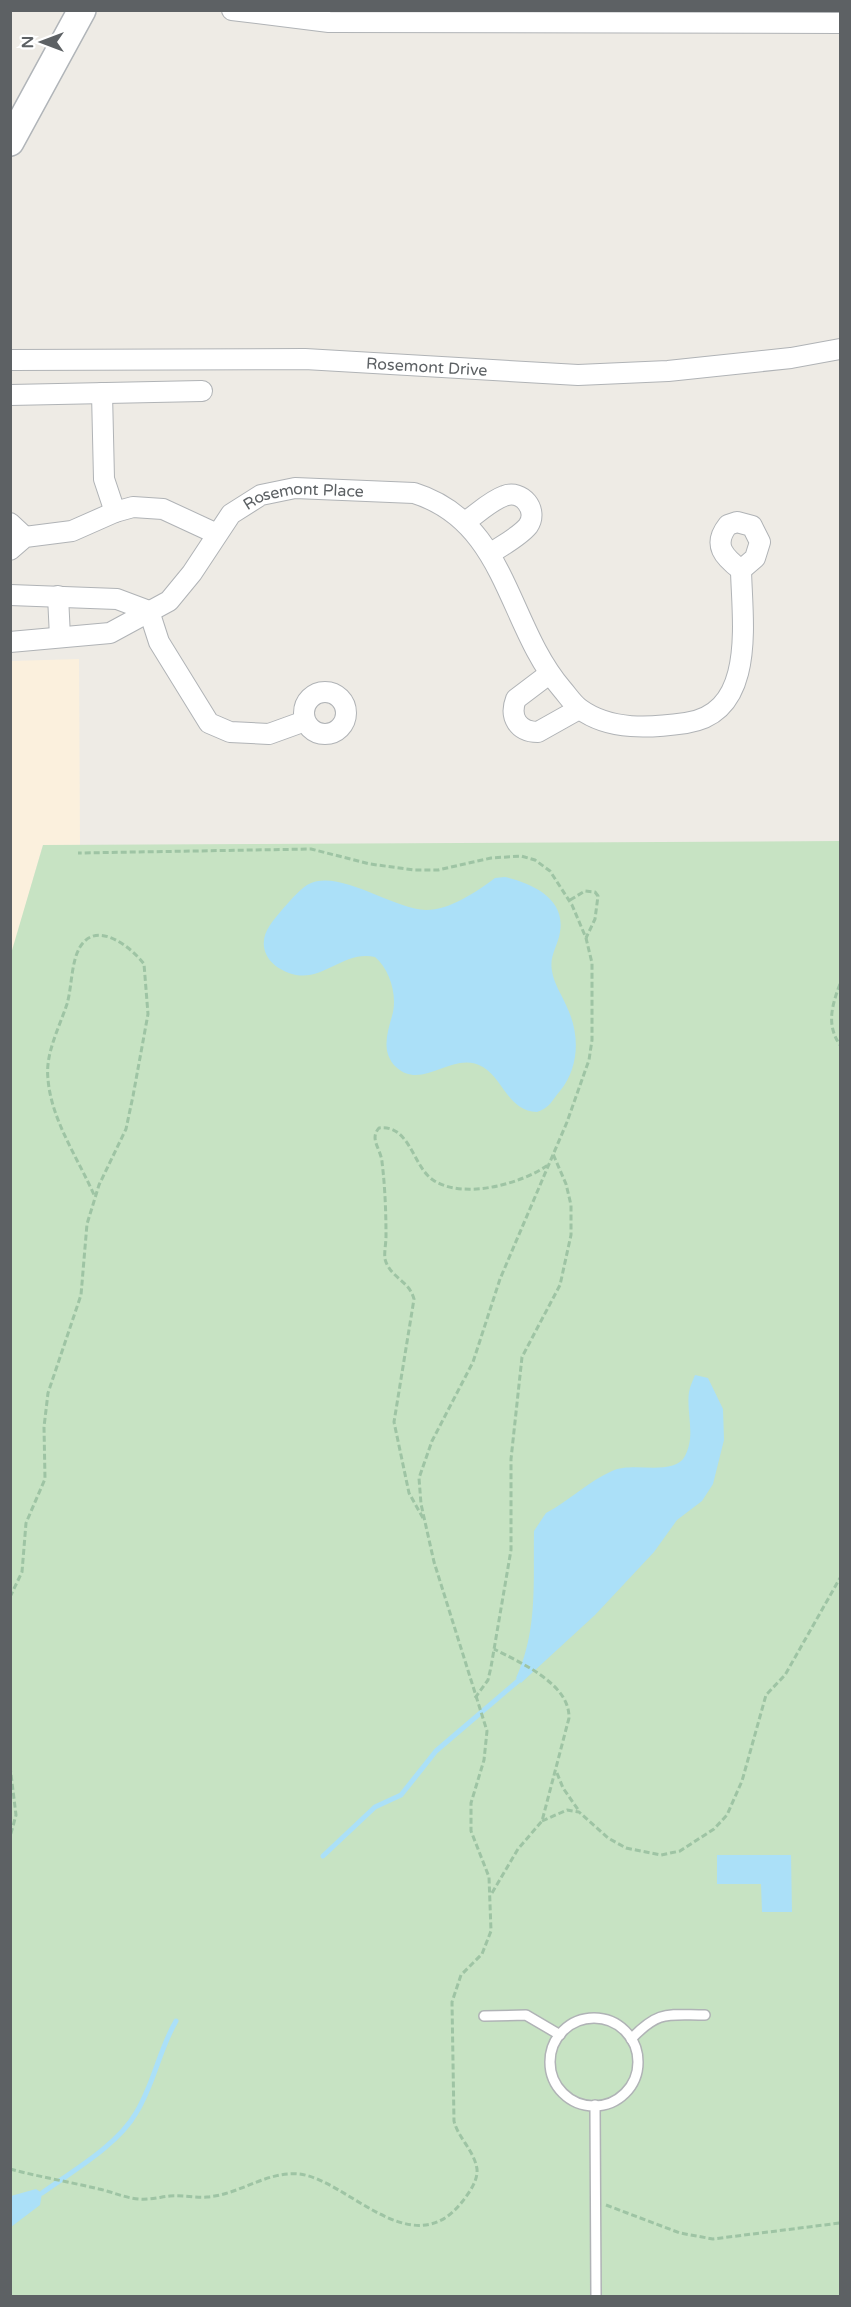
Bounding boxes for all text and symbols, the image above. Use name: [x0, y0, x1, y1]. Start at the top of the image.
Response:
north arrow: [12, 12, 72, 72]
text: N: [18, 36, 38, 48]
street label: Rosemont Drive: [365, 354, 488, 381]
street label: Rosemont Place: [240, 479, 364, 515]

